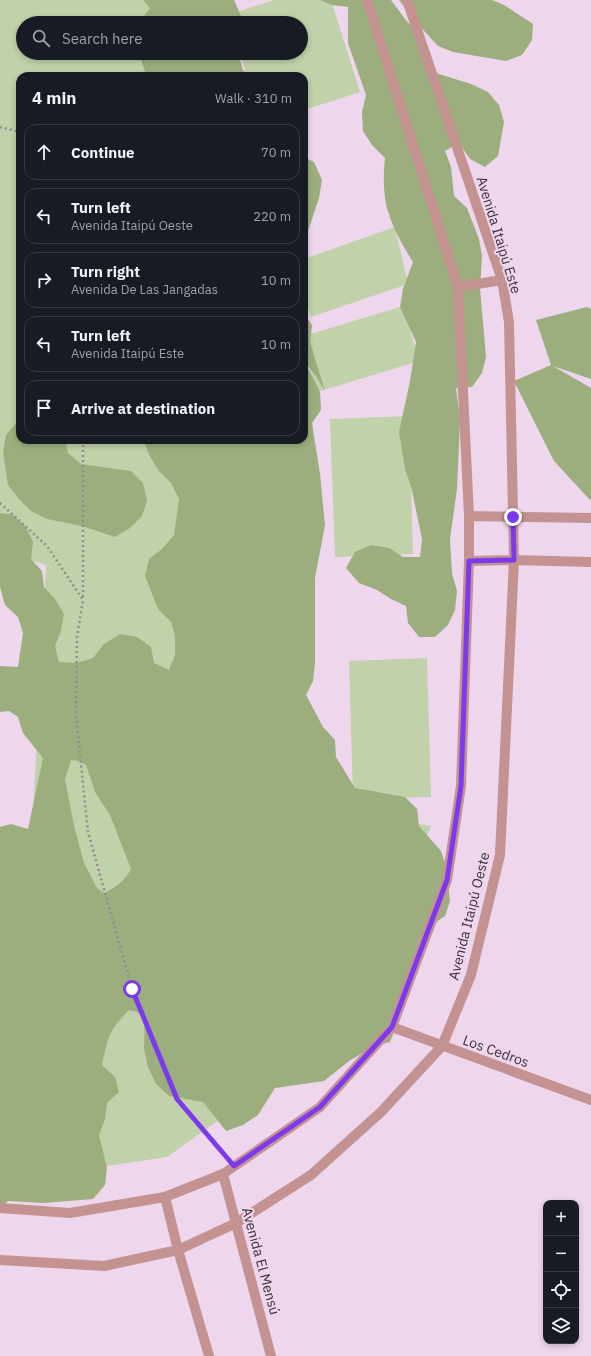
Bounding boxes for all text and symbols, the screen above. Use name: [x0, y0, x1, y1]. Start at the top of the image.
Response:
search box: [16, 16, 308, 60]
icon: search: [30, 27, 52, 49]
text: Search here: [62, 29, 142, 48]
text: 4 min: [32, 87, 76, 109]
text: Walk · 310 m: [215, 90, 292, 107]
icon: ahead: [33, 141, 55, 163]
text: Continue: [71, 143, 135, 162]
text: 70 m: [261, 144, 291, 161]
street label: Avenida Itaipú Este: [473, 174, 526, 296]
text: Turn left: [71, 198, 131, 217]
icon: left: [33, 205, 55, 227]
text: 220 m: [253, 208, 291, 225]
text: Avenida Itaipú Oeste: [71, 217, 193, 234]
text: Turn right: [71, 262, 140, 281]
icon: right: [33, 269, 55, 291]
text: 10 m: [261, 272, 291, 289]
text: Avenida De Las Jangadas: [71, 281, 218, 298]
text: Turn left: [71, 326, 131, 345]
icon: left: [33, 333, 55, 355]
text: 10 m: [261, 336, 291, 353]
text: Avenida Itaipú Este: [71, 345, 184, 362]
icon: arrive: [33, 397, 55, 419]
text: Arrive at destination: [71, 399, 215, 418]
route end: [504, 508, 522, 526]
street label: Avenida Itaipú Oeste: [444, 850, 494, 982]
route start: [123, 980, 141, 998]
street label: Los Cedros: [460, 1031, 532, 1071]
map controls: [543, 1200, 579, 1344]
button: +: [543, 1200, 579, 1236]
street label: Avenida El Mensú: [238, 1205, 284, 1317]
button: −: [543, 1236, 579, 1272]
button: locate: [543, 1272, 579, 1308]
button: layers: [543, 1308, 579, 1344]

